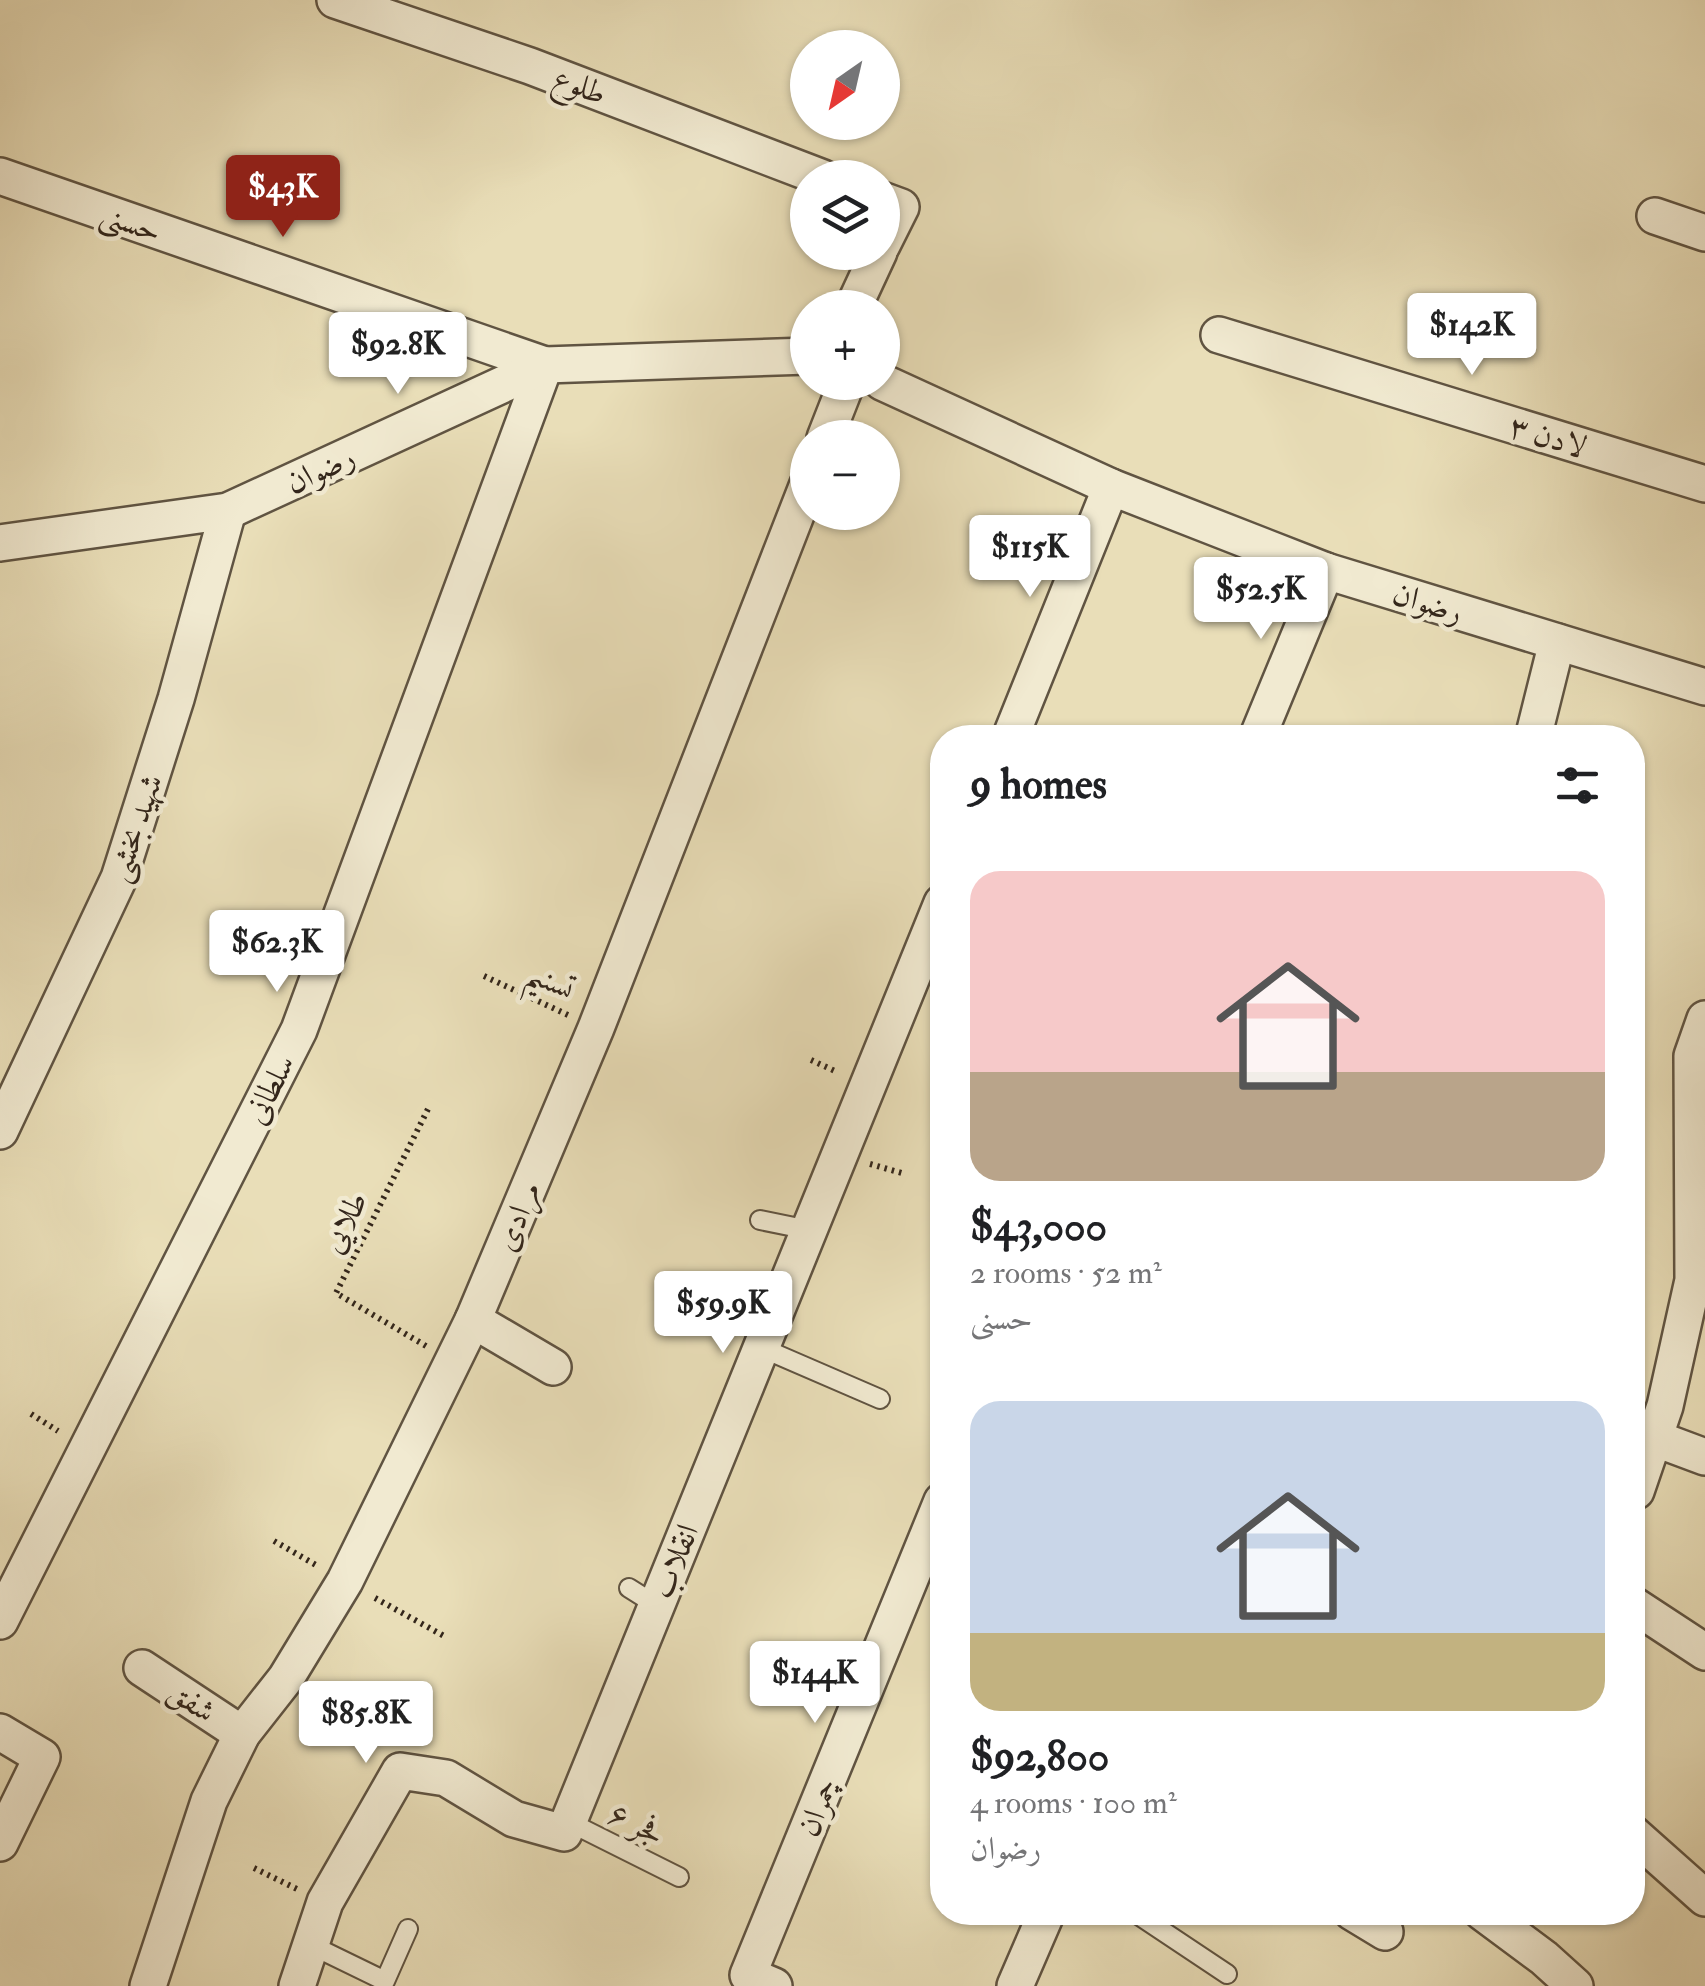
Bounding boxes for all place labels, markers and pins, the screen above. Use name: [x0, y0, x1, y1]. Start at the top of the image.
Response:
pin: $43K: [224, 155, 342, 240]
pin: $142K: [1402, 293, 1542, 378]
pin: $92.8K: [317, 312, 479, 397]
pin: $115K: [960, 515, 1100, 600]
pin: $52.5K: [1180, 557, 1342, 642]
pin: $62.3K: [196, 910, 358, 995]
pin: $59.9K: [642, 1271, 804, 1356]
pin: $144K: [745, 1641, 885, 1726]
pin: $85.8K: [285, 1681, 447, 1766]

